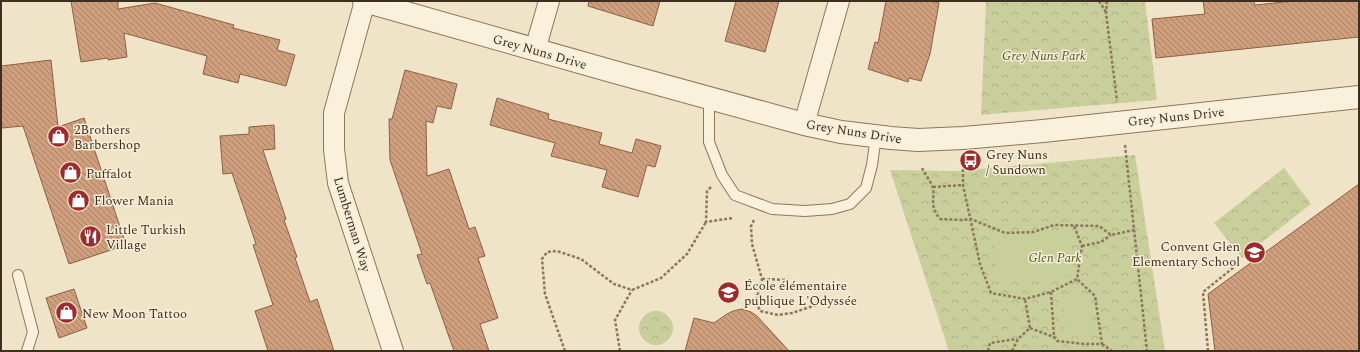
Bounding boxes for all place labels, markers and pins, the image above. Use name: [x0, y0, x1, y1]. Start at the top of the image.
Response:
place label: 2Brothers Barbershop: [74, 120, 140, 155]
shop icon: 2Brothers Barbershop: [45, 123, 71, 149]
place label: Grey Nuns / Sundown: [986, 145, 1048, 180]
bus stop icon: Grey Nuns / Sundown: [958, 148, 984, 174]
shop icon: Puffalot: [57, 160, 83, 186]
place label: Puffalot: [86, 164, 133, 184]
shop icon: Flower Mania: [66, 187, 92, 213]
place label: Flower Mania: [94, 191, 174, 211]
place label: Little Turkish Village: [106, 220, 187, 255]
restaurant icon: Little Turkish Village: [78, 223, 104, 249]
place label: Convent Glen Elementary School: [1132, 237, 1240, 272]
school or university icon: Convent Glen Elementary School: [1242, 240, 1268, 266]
place label: École élémentaire publique L'Odyssée: [744, 276, 857, 311]
school or university icon: École élémentaire publique L'Odyssée: [716, 279, 742, 305]
shop icon: New Moon Tattoo: [53, 300, 79, 326]
place label: New Moon Tattoo: [82, 304, 187, 324]

